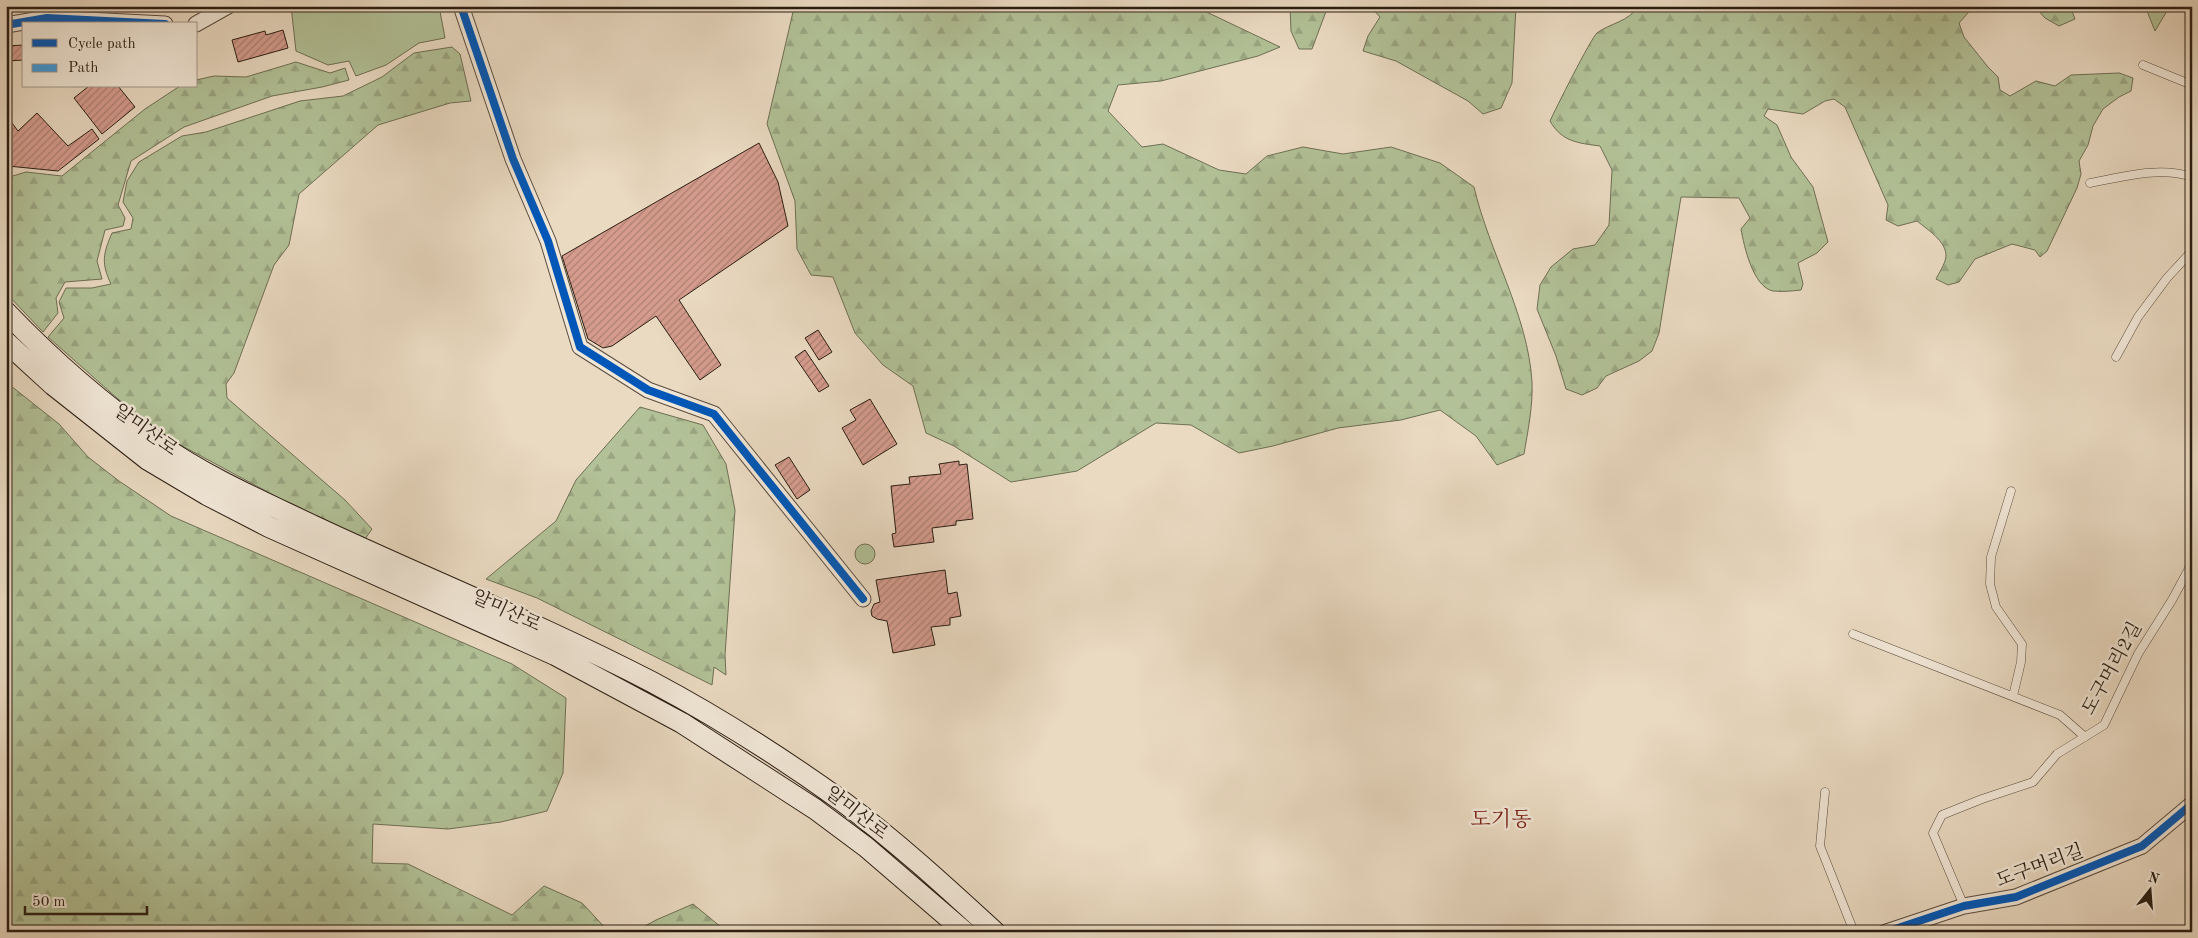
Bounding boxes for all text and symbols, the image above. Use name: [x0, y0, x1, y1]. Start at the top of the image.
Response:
legend: [22, 22, 198, 88]
text: Cycle path: [68, 37, 136, 52]
text: Path: [68, 61, 98, 76]
street label: 알미산로: [110, 400, 181, 460]
street label: 알미산로: [469, 586, 544, 636]
street label: 도구머리2길: [2078, 618, 2146, 719]
street label: 알미산로: [821, 782, 892, 844]
district label: 도기동: [1471, 808, 1531, 831]
street label: 도구머리길: [1993, 840, 2086, 892]
north arrow: [2126, 866, 2176, 916]
text: N: [2146, 870, 2161, 887]
scale bar: [25, 883, 148, 915]
text: 50 m: [32, 895, 66, 910]

